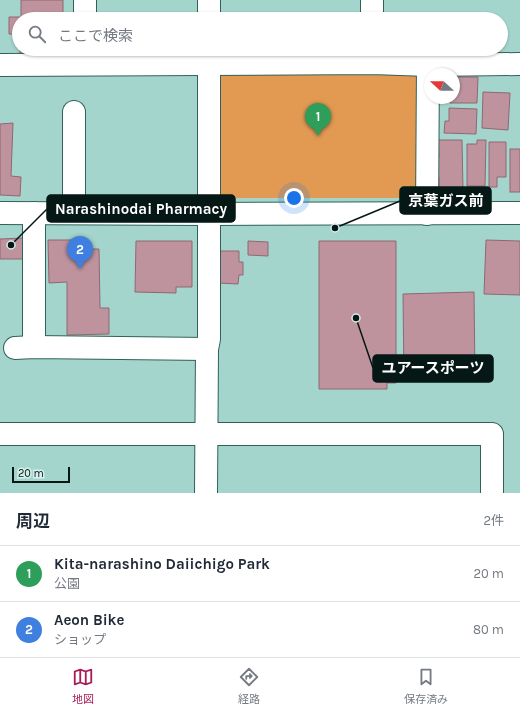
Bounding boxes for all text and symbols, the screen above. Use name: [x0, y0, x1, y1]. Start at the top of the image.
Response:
search box: [12, 12, 508, 56]
icon: search: [26, 23, 48, 45]
text: ここで検索: [58, 27, 133, 45]
north arrow: [424, 68, 460, 104]
pin: 1: [305, 103, 331, 136]
callout: 京葉ガス前: [400, 187, 491, 214]
your location: [284, 188, 304, 208]
text: 京葉ガス前: [408, 192, 484, 210]
callout: Narashinodai Pharmacy: [47, 195, 235, 222]
text: Narashinodai Pharmacy: [55, 200, 228, 218]
pin: 2: [67, 236, 93, 269]
callout: ユアースポーツ: [373, 355, 493, 382]
text: ユアースポーツ: [381, 359, 485, 377]
scale bar: [12, 465, 70, 484]
text: 20 m: [18, 467, 44, 480]
text: 周辺: [16, 511, 50, 531]
text: 2件: [483, 513, 504, 528]
text: Kita-narashino Daiichigo Park: [54, 555, 270, 573]
text: 1: [27, 566, 31, 581]
text: 20 m: [474, 566, 504, 581]
text: 公園: [54, 576, 80, 591]
text: Aeon Bike: [54, 611, 124, 629]
text: 2: [25, 622, 33, 637]
text: 80 m: [473, 622, 504, 637]
text: ショップ: [54, 632, 106, 647]
tab: 地図: [72, 666, 94, 706]
tab: 経路: [238, 666, 260, 706]
tab: 保存済み: [404, 666, 448, 706]

